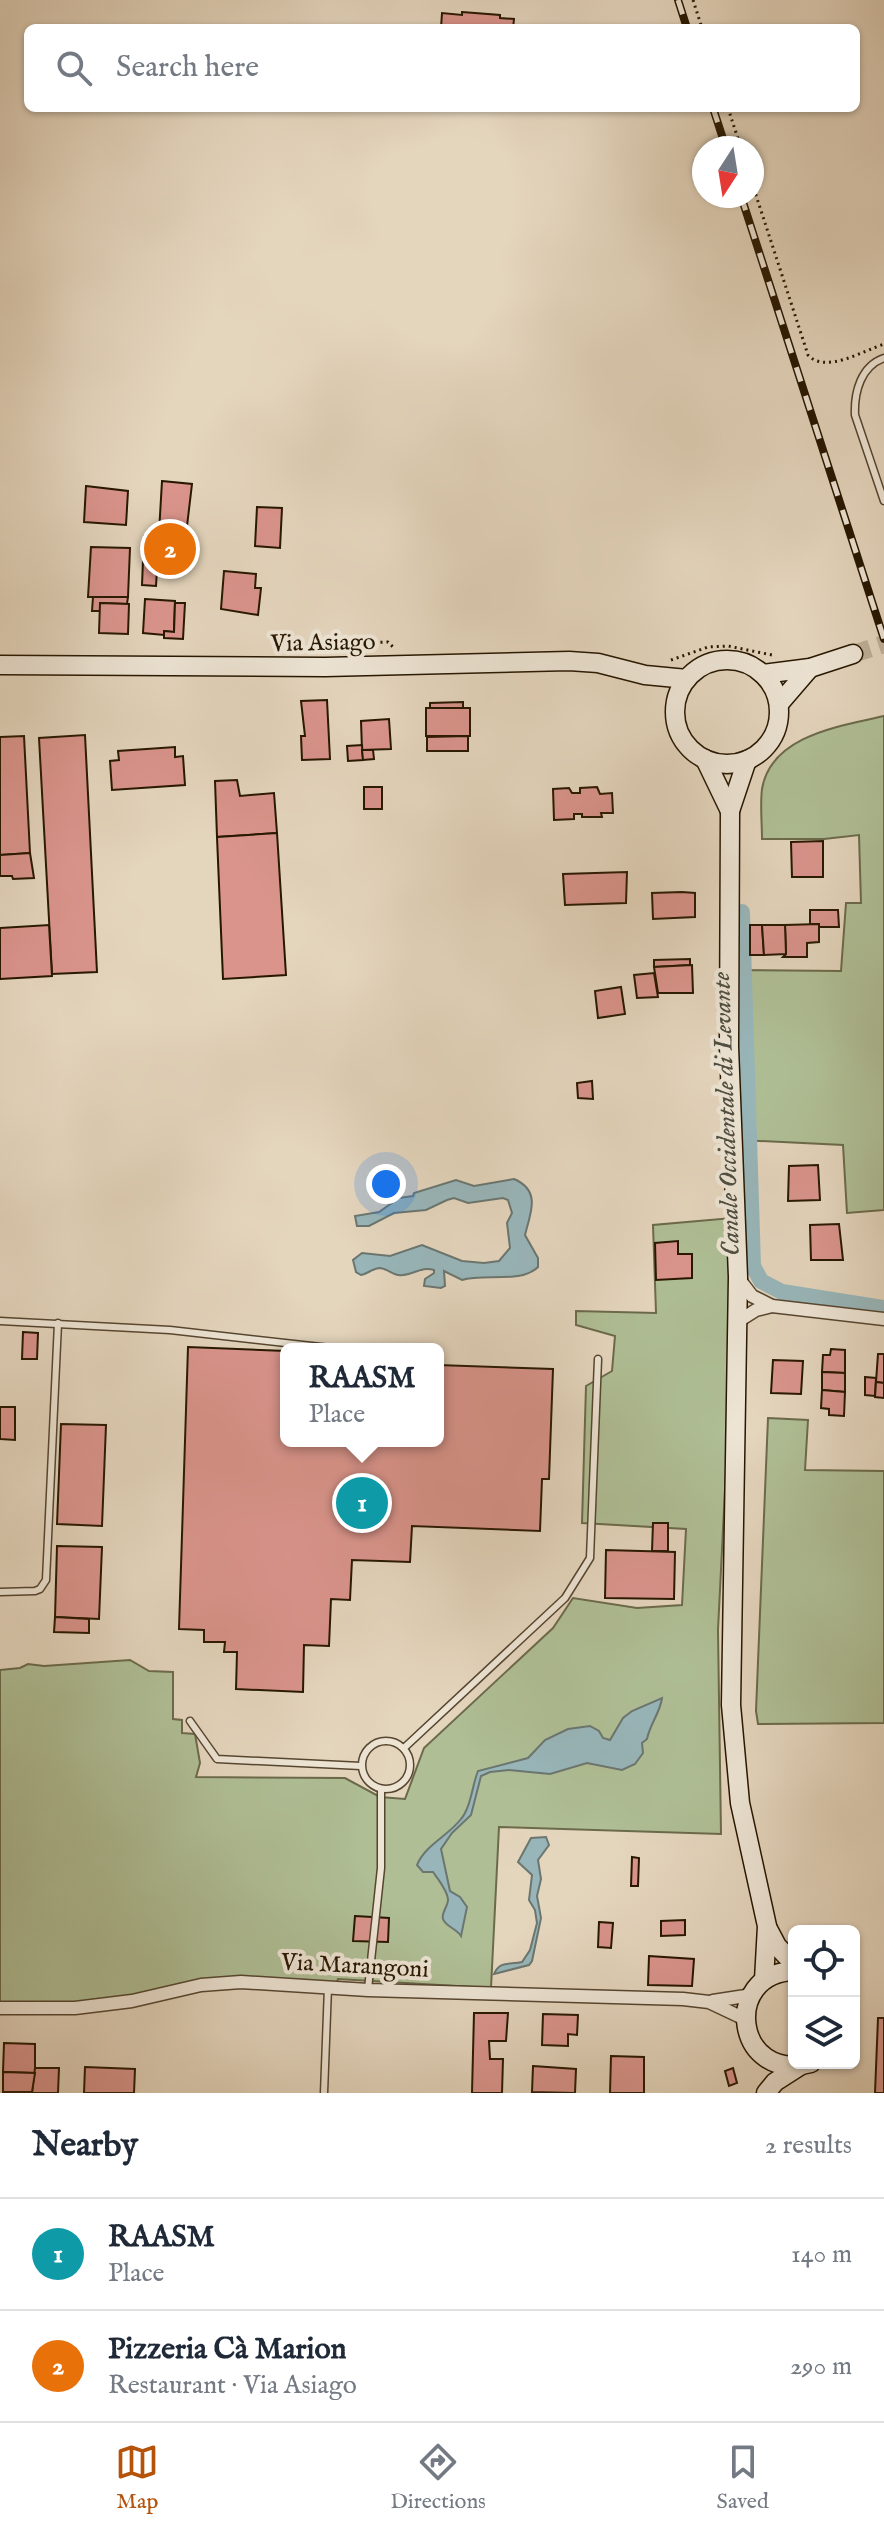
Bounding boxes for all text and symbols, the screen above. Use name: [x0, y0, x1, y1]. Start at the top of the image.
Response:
search box: [24, 24, 860, 112]
icon: search: [52, 46, 96, 90]
text: Search here: [116, 49, 259, 87]
north arrow: [692, 136, 764, 208]
pin: 2: [144, 519, 196, 579]
street label: Via Asiago: [269, 627, 376, 660]
water label: Canale Occidentale di Levante: [705, 971, 748, 1257]
your location: [366, 1164, 406, 1204]
popup: [280, 1343, 444, 1447]
text: RAASM: [309, 1360, 415, 1398]
text: Place: [309, 1398, 365, 1431]
pin: 1: [336, 1473, 388, 1533]
map controls: [788, 1925, 860, 2069]
button: locate: [788, 1925, 860, 1997]
street label: Via Marangoni: [279, 1947, 429, 1986]
button: layers: [788, 1997, 860, 2069]
text: Nearby: [32, 2124, 138, 2167]
text: 2 results: [765, 2129, 852, 2162]
text: RAASM: [108, 2219, 215, 2257]
text: 1: [53, 2238, 63, 2271]
text: 140 m: [791, 2238, 852, 2271]
text: Place: [108, 2257, 164, 2290]
text: Pizzeria Cà Marion: [108, 2331, 347, 2369]
text: 2: [52, 2350, 64, 2383]
text: 290 m: [790, 2350, 852, 2383]
text: Restaurant · Via Asiago: [108, 2369, 357, 2402]
tab: Map: [115, 2440, 159, 2516]
tab: Directions: [390, 2440, 486, 2516]
tab: Saved: [717, 2440, 769, 2516]

